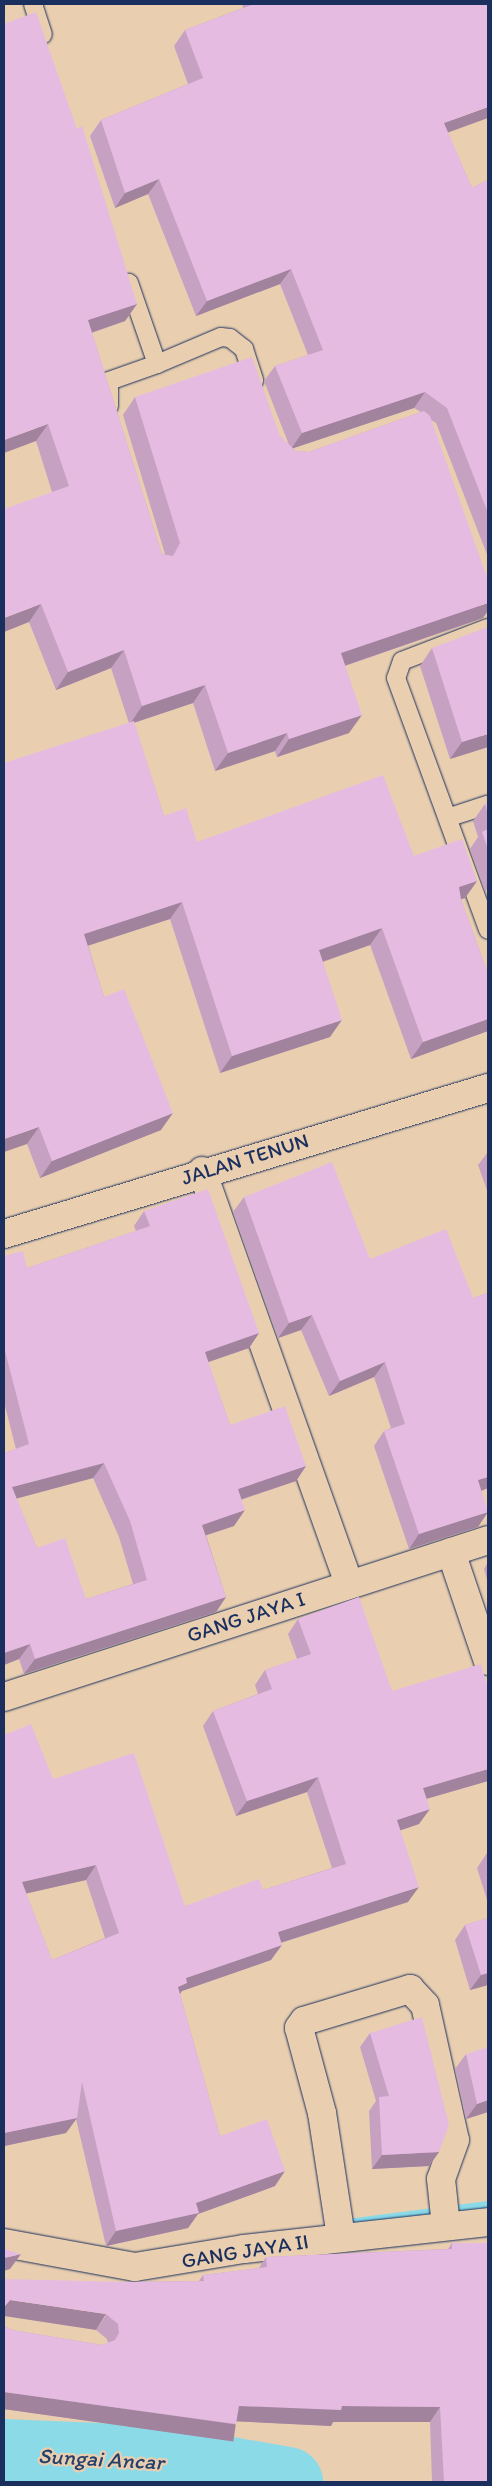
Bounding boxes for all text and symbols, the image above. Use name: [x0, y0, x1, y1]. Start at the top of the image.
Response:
street label: JALAN TENUN: [178, 1128, 312, 1190]
street label: GANG JAYA I: [184, 1586, 308, 1648]
street label: GANG JAYA II: [180, 2229, 310, 2273]
water label: Sungai Ancar: [37, 2443, 165, 2475]

